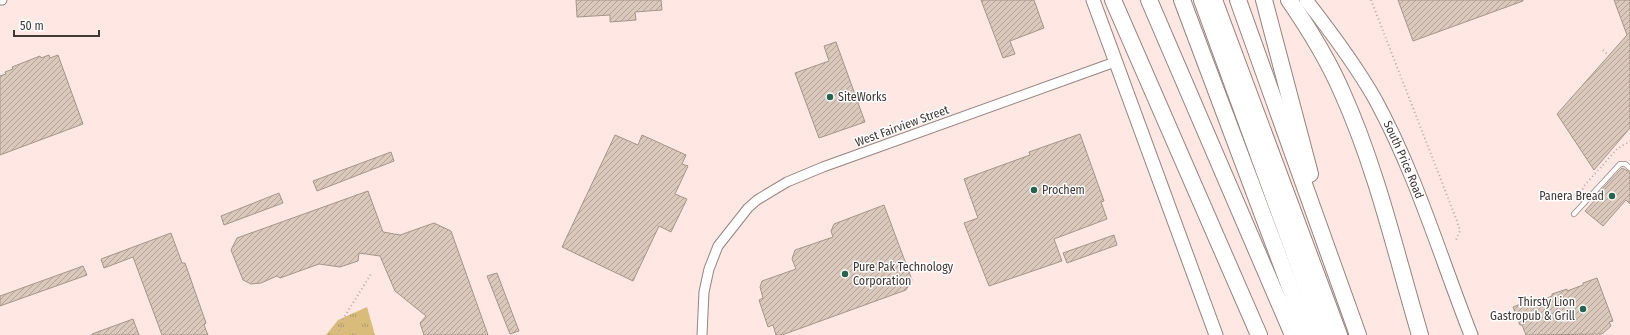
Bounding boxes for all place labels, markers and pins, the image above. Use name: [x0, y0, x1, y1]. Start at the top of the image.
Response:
place label: SiteWorks: [838, 90, 887, 104]
marker: SiteWorks: [825, 92, 835, 102]
place label: Prochem: [1042, 183, 1085, 197]
marker: Prochem: [1029, 185, 1039, 195]
place label: Panera Bread: [1539, 189, 1604, 203]
marker: Panera Bread: [1607, 191, 1617, 201]
place label: Pure Pak Technology Corporation: [853, 260, 954, 288]
marker: Pure Pak Technology Corporation: [840, 269, 850, 279]
place label: Thirsty Lion Gastropub & Grill: [1490, 295, 1575, 323]
marker: Thirsty Lion Gastropub & Grill: [1578, 304, 1588, 314]

